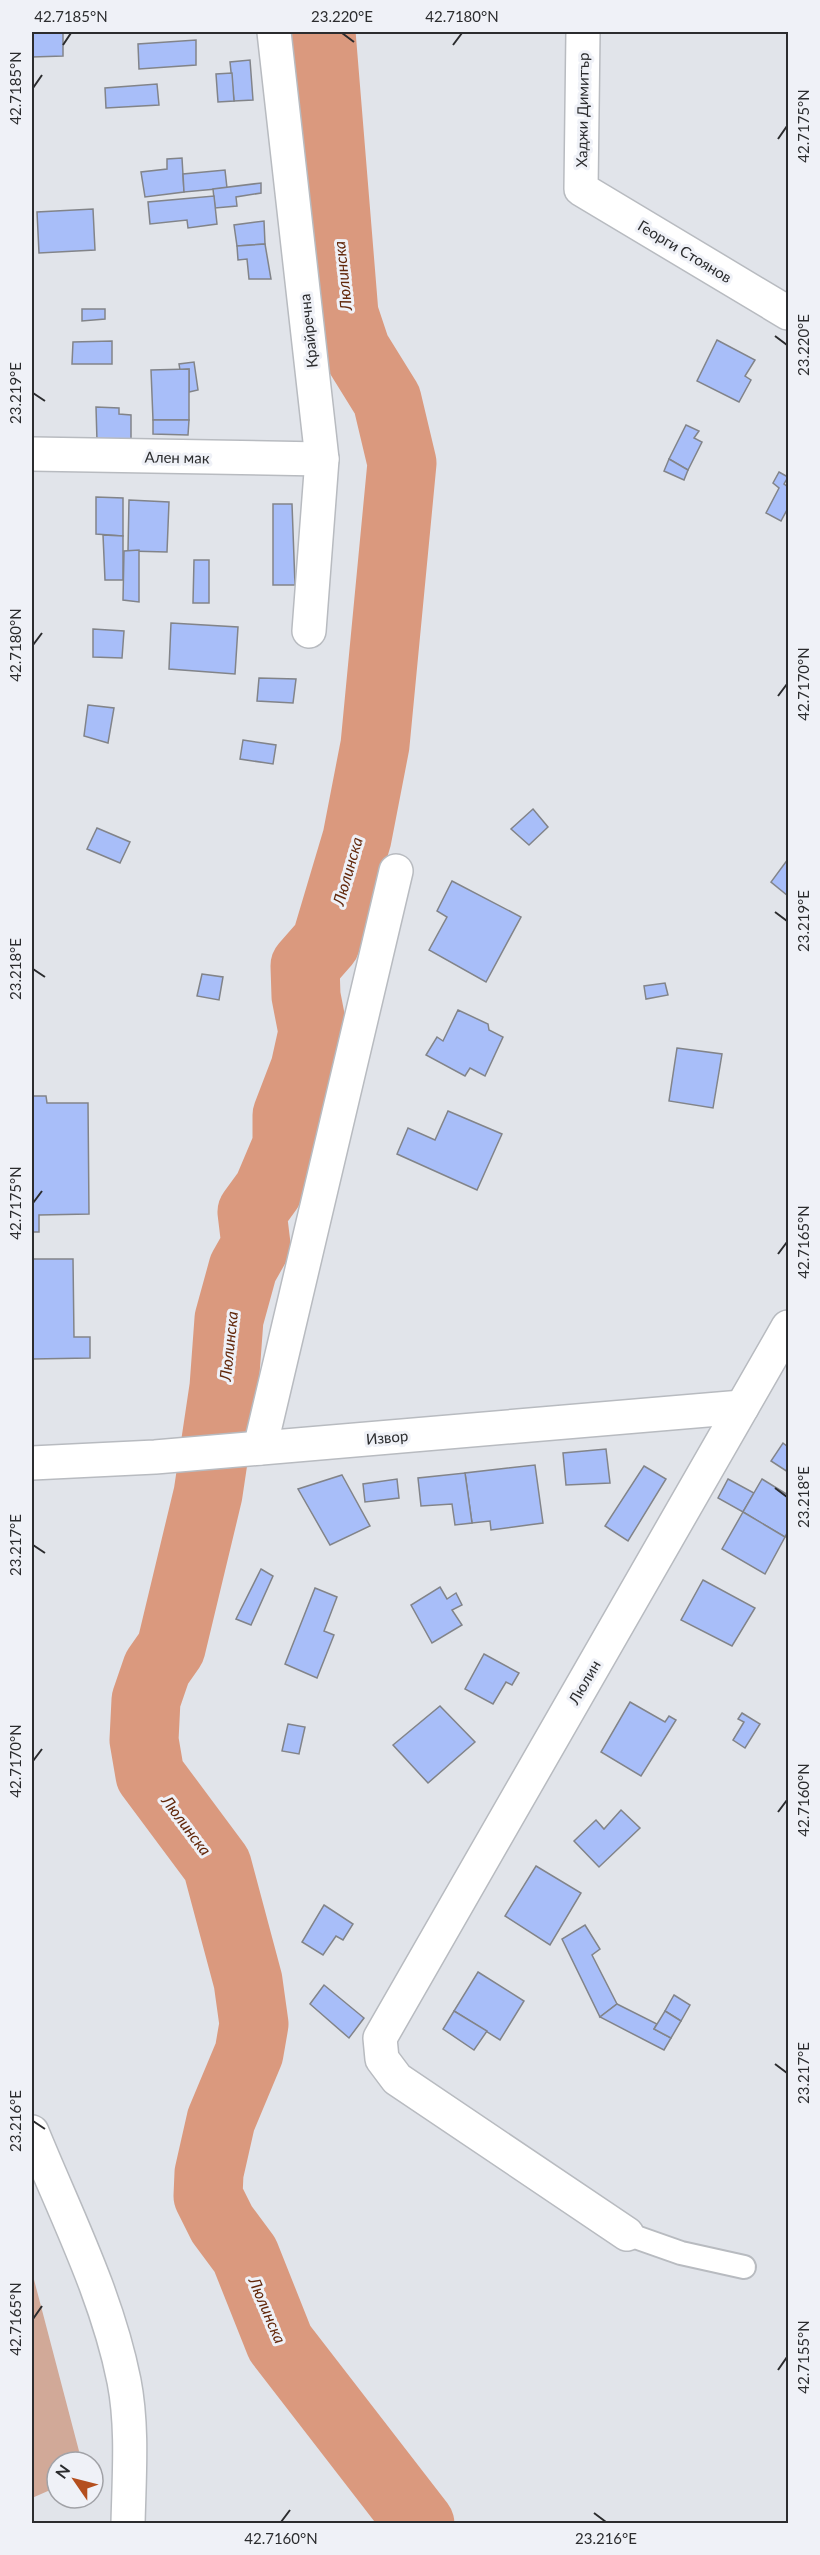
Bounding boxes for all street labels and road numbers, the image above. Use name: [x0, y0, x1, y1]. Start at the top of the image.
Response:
street label: Хаджи Димитър: [572, 52, 592, 168]
street label: Георги Стоянов: [635, 216, 735, 286]
street label: Крайречна: [295, 293, 321, 369]
street label: Ален мак: [144, 447, 210, 467]
street label: Извор: [365, 1426, 409, 1448]
street label: Люлин: [564, 1657, 604, 1708]

